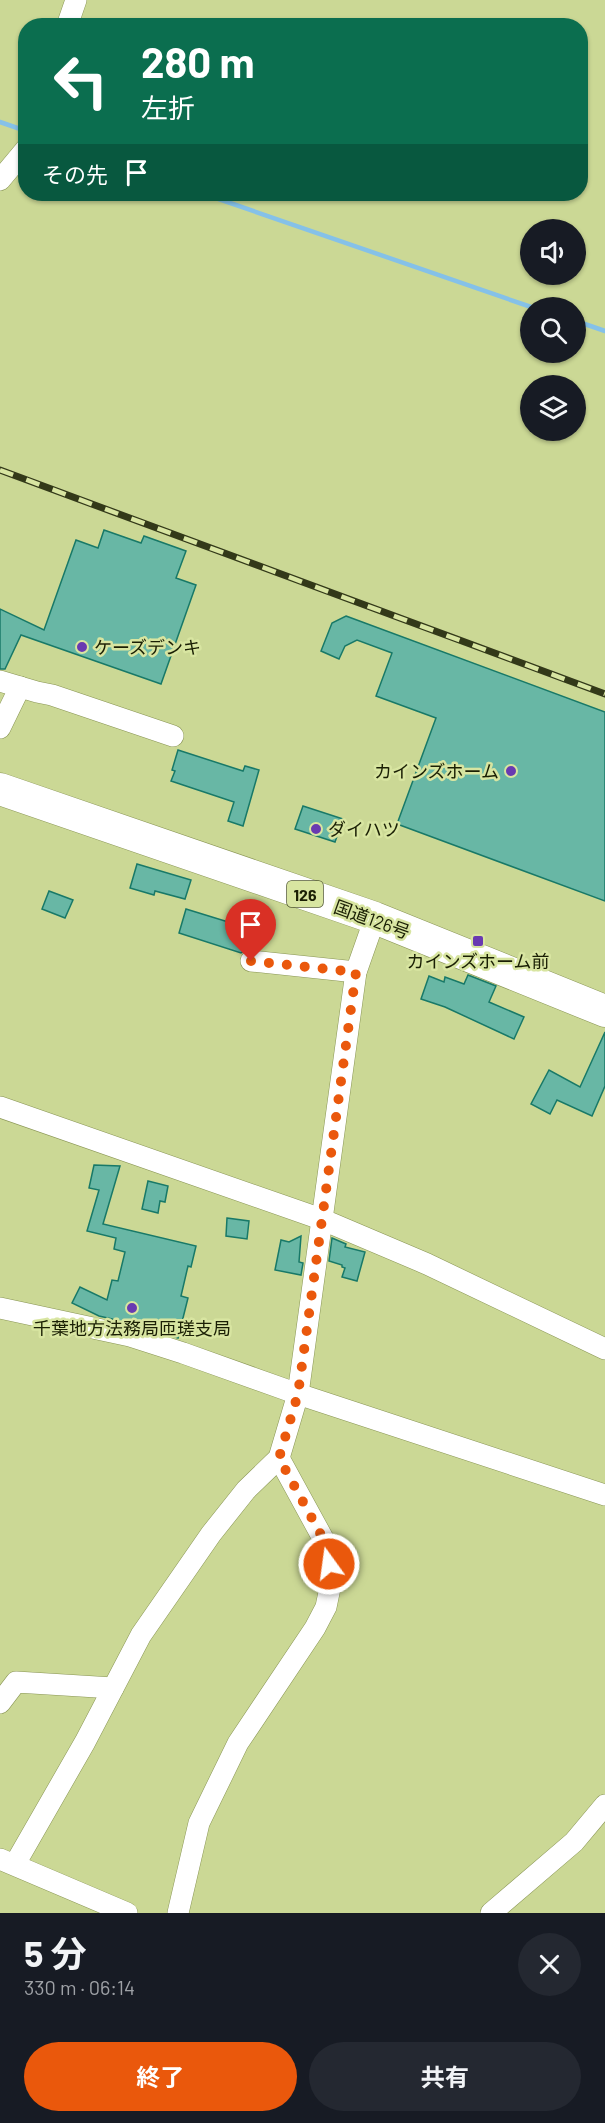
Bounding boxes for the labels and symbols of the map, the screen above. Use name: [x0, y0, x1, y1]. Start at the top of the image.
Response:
place label: ケーズデンキ: [94, 636, 201, 658]
marker: ケーズデンキ: [75, 640, 89, 654]
place label: カインズホーム: [374, 760, 499, 782]
marker: カインズホーム: [504, 764, 518, 778]
place label: ダイハツ: [328, 818, 400, 840]
marker: ダイハツ: [309, 822, 323, 836]
road number: 126: [287, 881, 323, 907]
street label: 国道126号: [331, 895, 413, 943]
pin: [225, 899, 276, 961]
marker: カインズホーム前: [471, 934, 485, 948]
place label: カインズホーム前: [406, 950, 550, 972]
marker: 千葉地方法務局匝瑳支局: [125, 1301, 139, 1315]
place label: 千葉地方法務局匝瑳支局: [33, 1317, 231, 1339]
position arrow: [297, 1532, 361, 1596]

